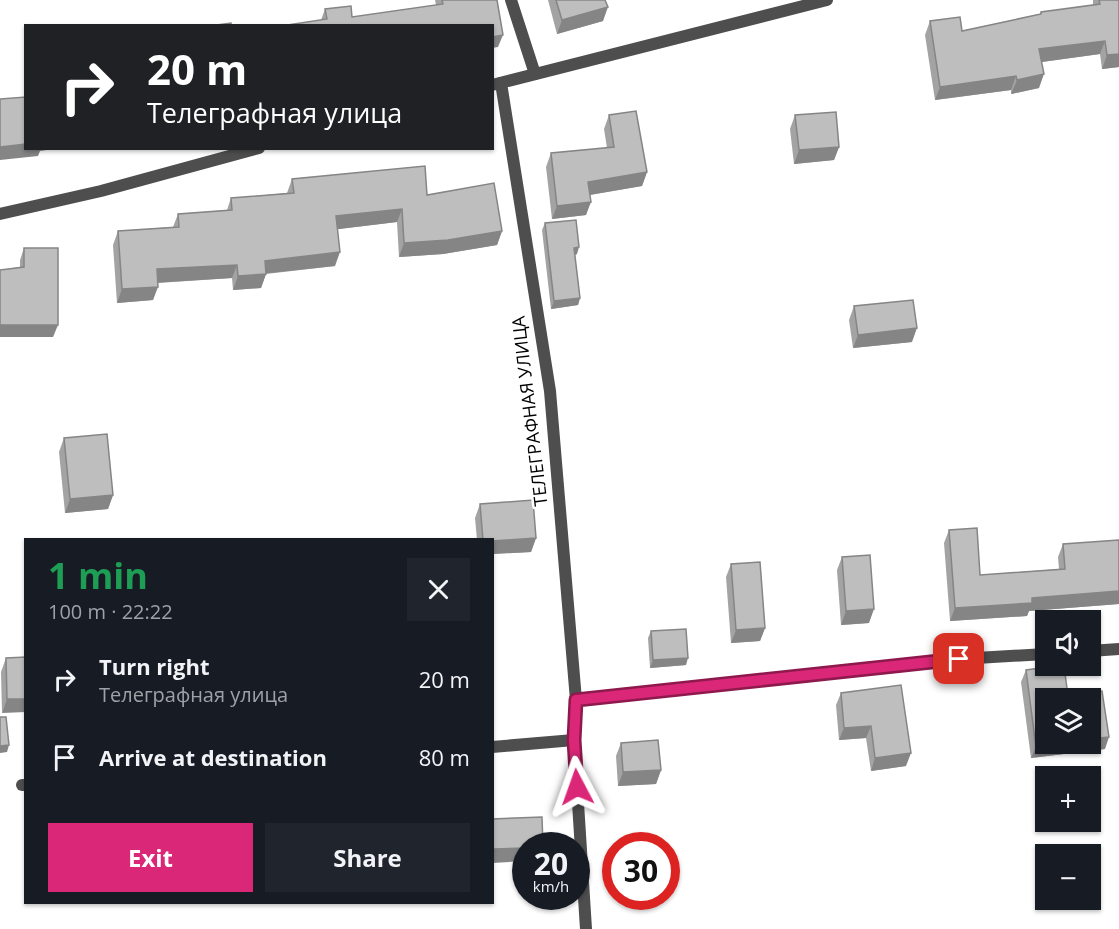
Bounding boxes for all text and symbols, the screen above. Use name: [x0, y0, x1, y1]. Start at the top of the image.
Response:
text: 20 m: [147, 40, 247, 97]
icon: right: [48, 48, 126, 126]
text: Телеграфная улица: [147, 94, 402, 131]
street label: ТЕЛЕГРАФНАЯ УЛИЦА: [505, 314, 553, 508]
text: 1 min: [48, 551, 148, 600]
button: close: [407, 558, 470, 621]
text: 100 m · 22:22: [48, 598, 173, 625]
map controls: [1035, 610, 1101, 910]
button: sound: [1035, 610, 1101, 676]
pin: [933, 633, 984, 684]
icon: arrive: [942, 642, 975, 675]
text: Turn right: [99, 651, 210, 681]
icon: right: [48, 663, 81, 696]
text: 20 m: [419, 664, 470, 694]
text: Телеграфная улица: [99, 681, 288, 708]
button: layers: [1035, 688, 1101, 754]
icon: arrive: [48, 741, 81, 774]
text: Arrive at destination: [99, 742, 327, 772]
text: 80 m: [419, 742, 470, 772]
position arrow: [545, 755, 609, 819]
button: +: [1035, 766, 1101, 832]
button: Exit: [48, 823, 253, 892]
button: Share: [265, 823, 470, 892]
speed limit sign: 30: [602, 832, 680, 910]
text: 20: [534, 843, 568, 884]
button: −: [1035, 844, 1101, 910]
text: km/h: [533, 876, 569, 896]

